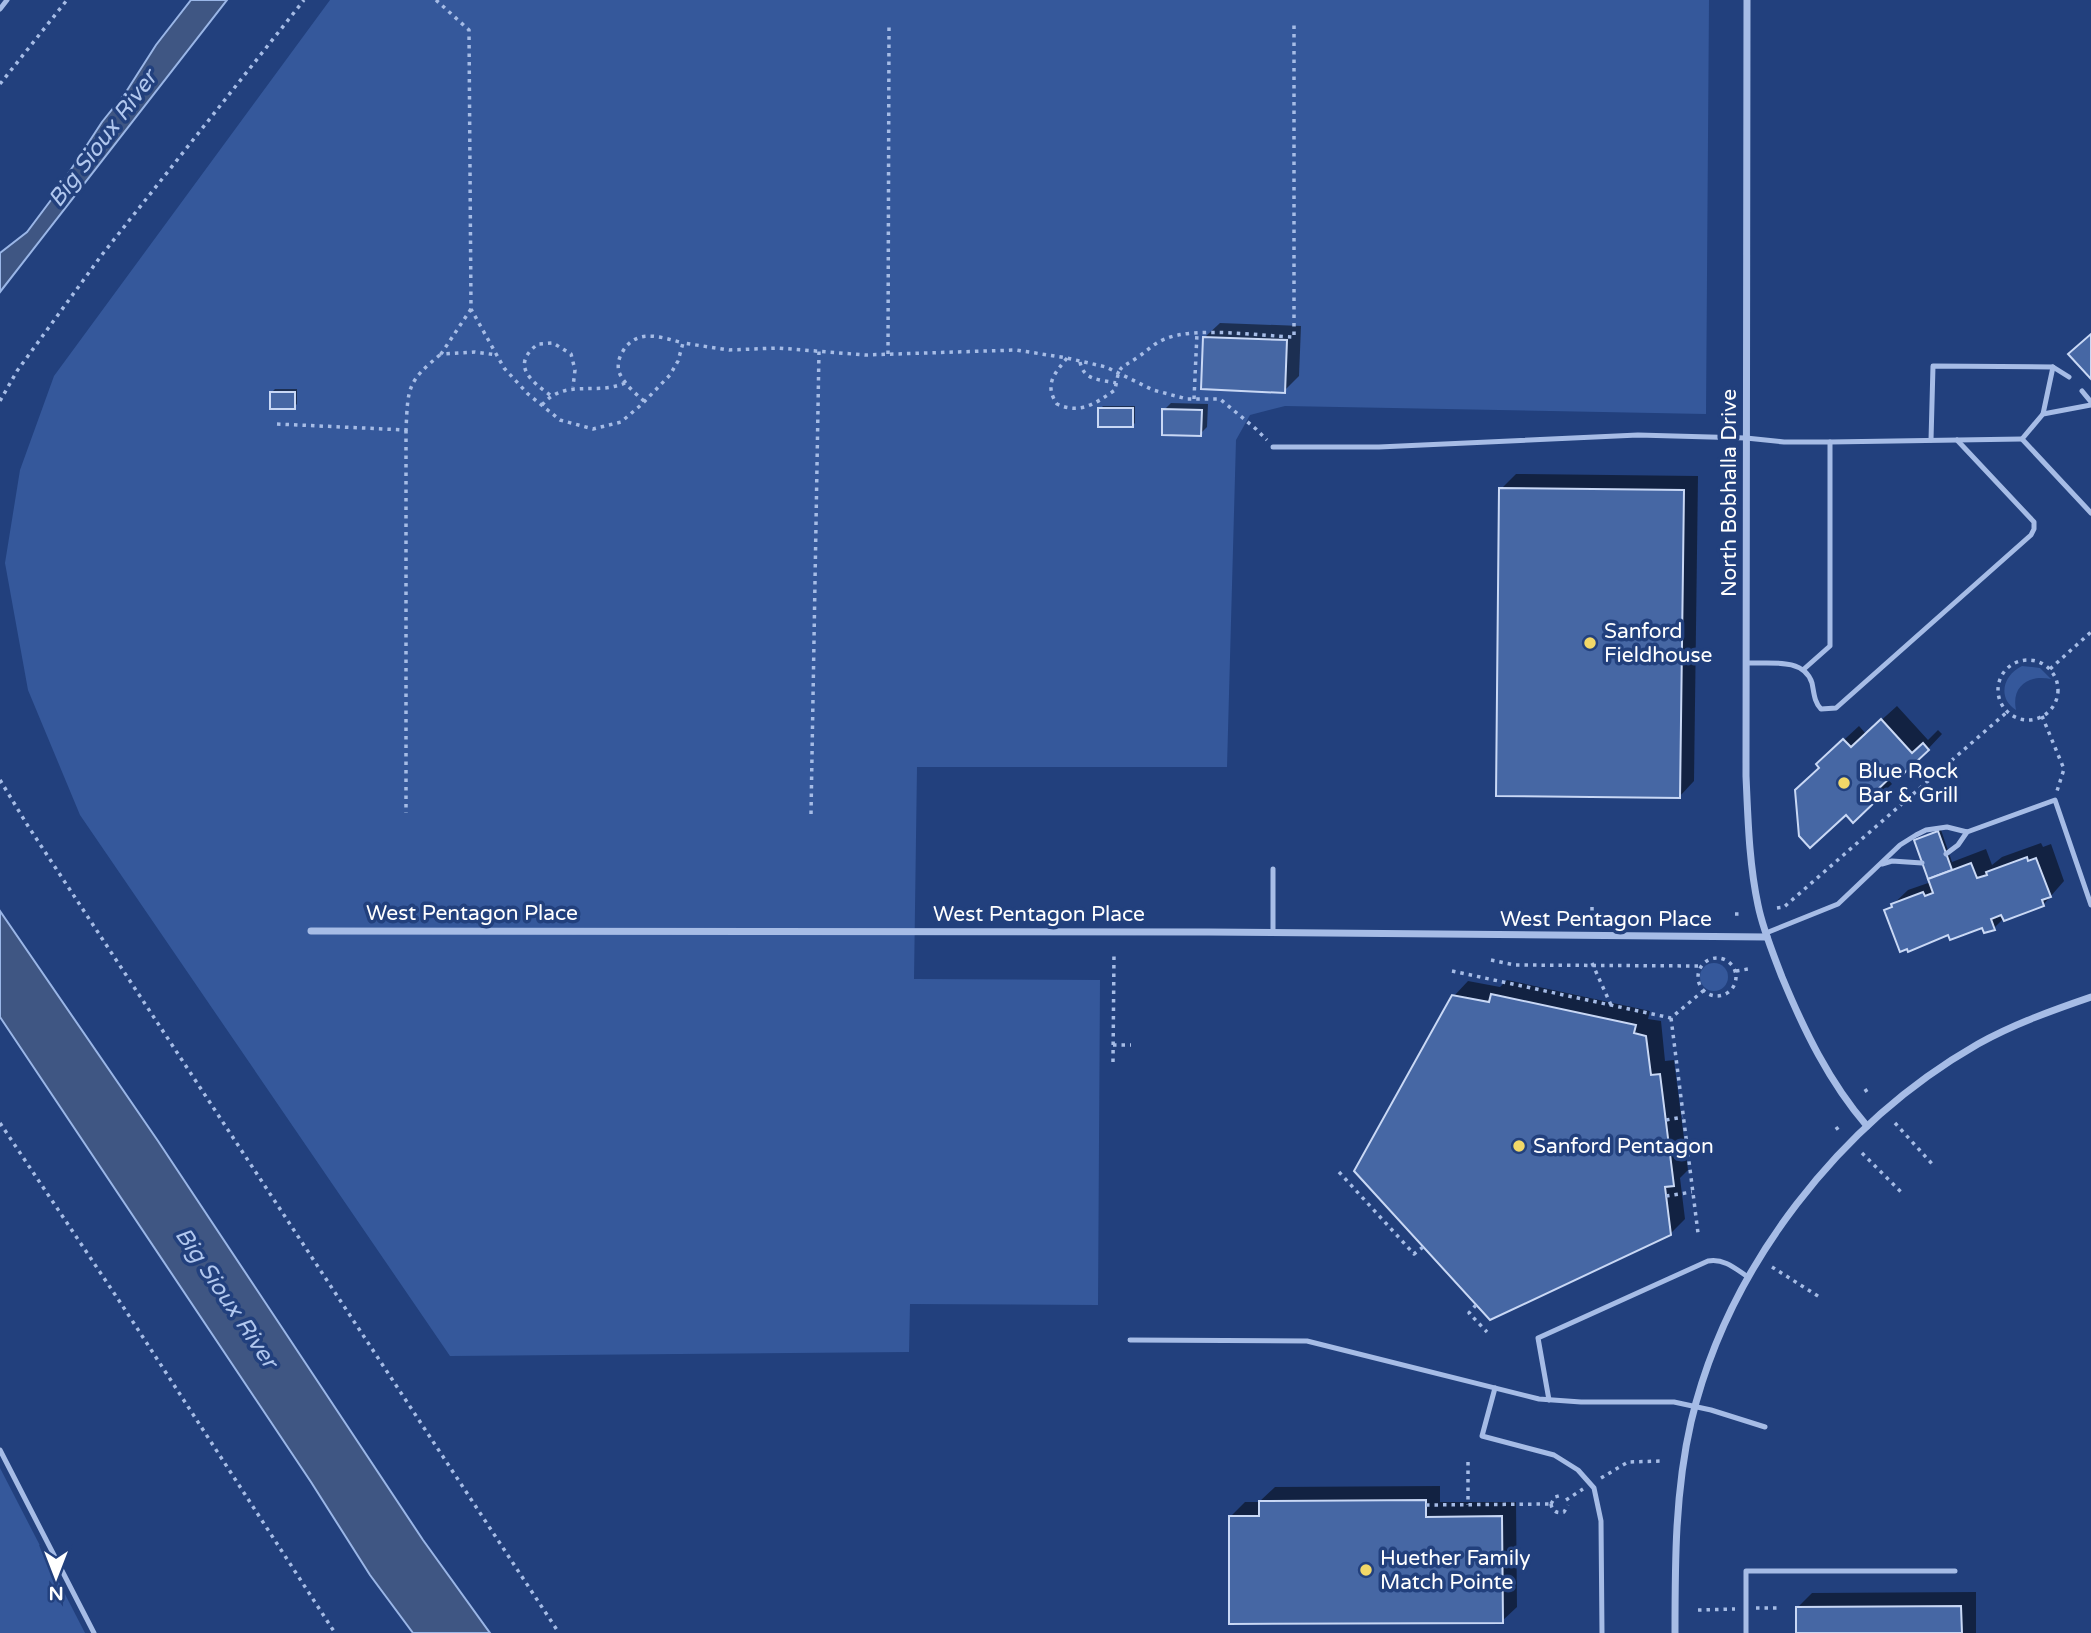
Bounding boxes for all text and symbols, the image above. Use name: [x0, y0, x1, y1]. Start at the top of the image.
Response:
water label: Big Sioux River: [43, 63, 165, 213]
street label: North Bobhalla Drive: [1717, 389, 1742, 597]
place label: Sanford Fieldhouse: [1604, 619, 1713, 668]
marker: Sanford Fieldhouse: [1582, 635, 1598, 651]
place label: Blue Rock Bar & Grill: [1858, 759, 1958, 808]
marker: Blue Rock Bar & Grill: [1836, 775, 1852, 791]
street label: West Pentagon Place: [366, 901, 578, 926]
street label: West Pentagon Place: [933, 902, 1145, 927]
street label: West Pentagon Place: [1500, 907, 1712, 932]
place label: Sanford Pentagon: [1533, 1134, 1714, 1159]
marker: Sanford Pentagon: [1511, 1138, 1527, 1154]
water label: Big Sioux River: [169, 1222, 285, 1376]
north arrow: [21, 1542, 91, 1612]
place label: Huether Family Match Pointe: [1380, 1546, 1530, 1595]
marker: Huether Family Match Pointe: [1358, 1562, 1374, 1578]
text: N: [48, 1582, 64, 1604]

